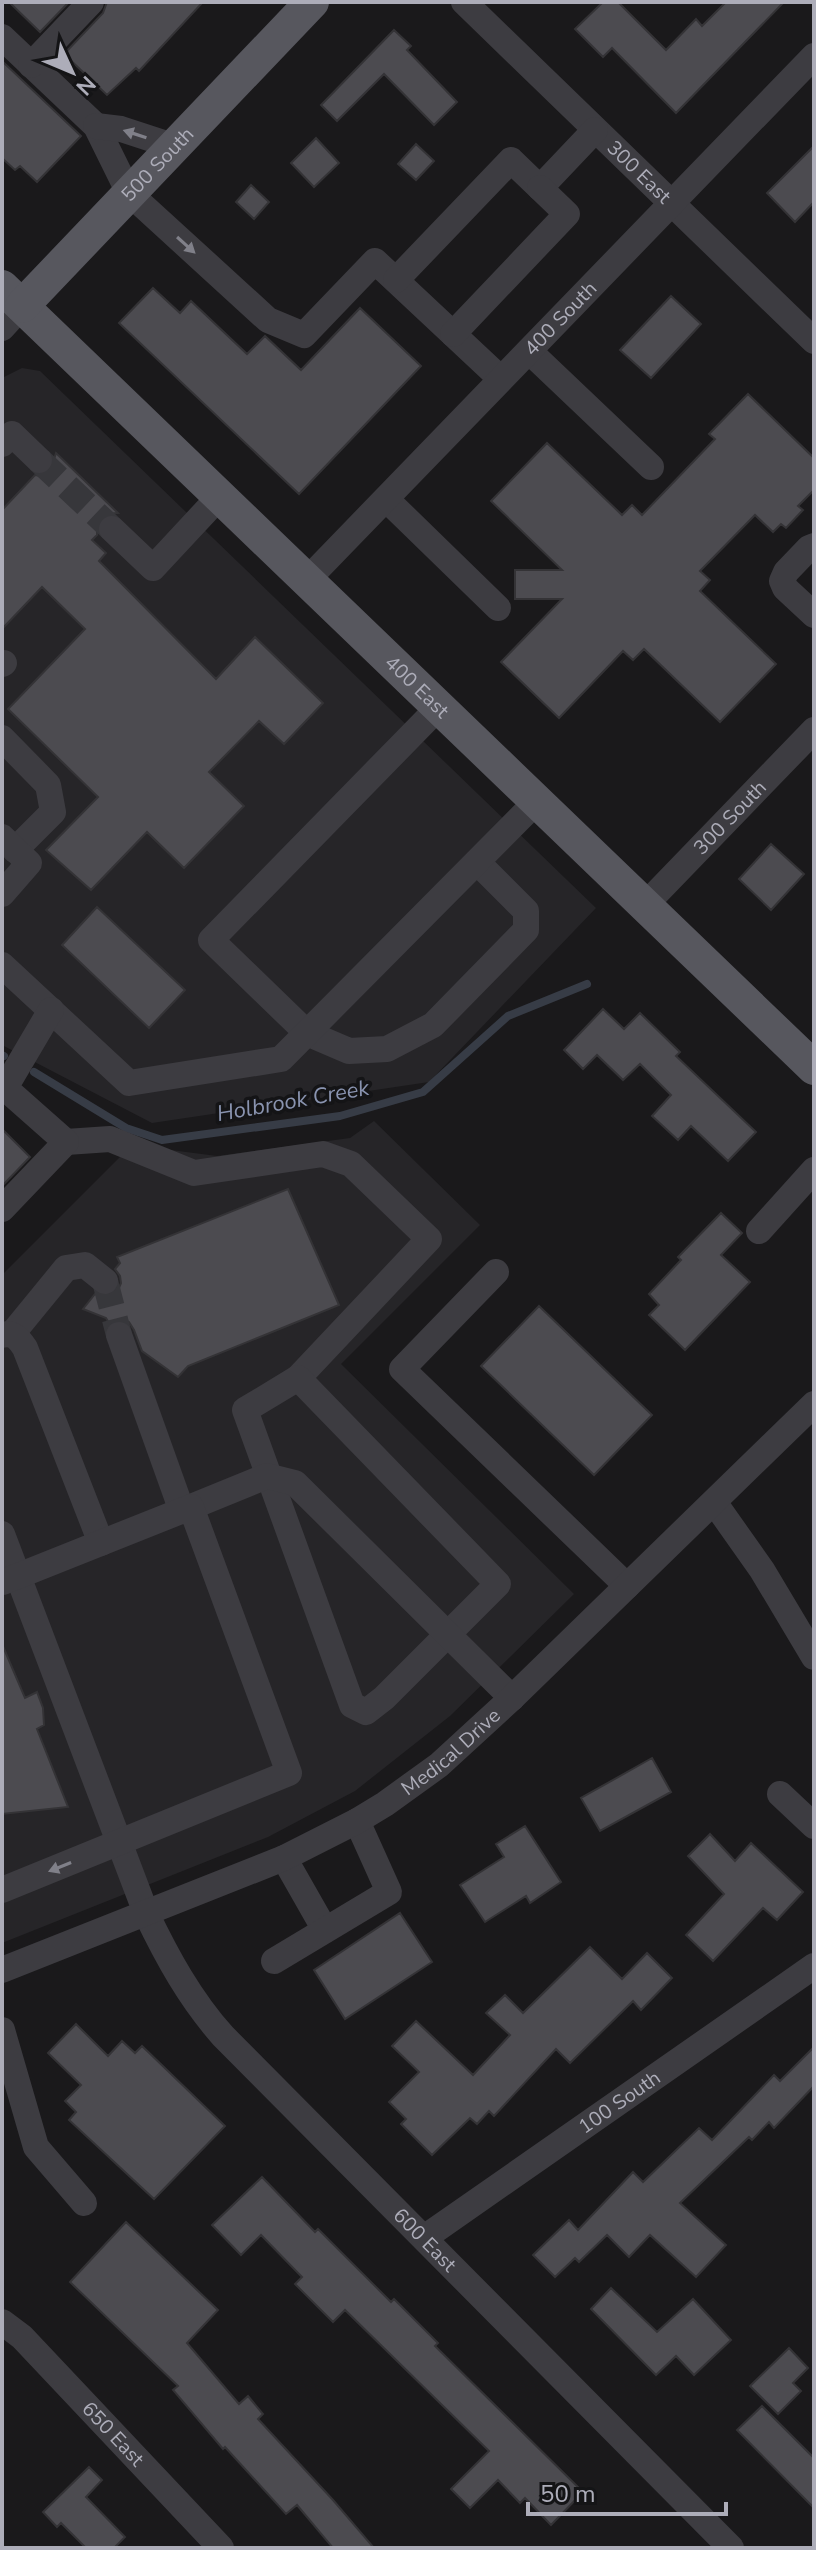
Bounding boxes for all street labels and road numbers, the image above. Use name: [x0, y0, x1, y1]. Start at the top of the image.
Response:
street label: 500 South: [115, 121, 200, 208]
street label: 300 East: [601, 134, 678, 210]
street label: 400 South: [518, 275, 603, 362]
street label: 400 East: [379, 649, 456, 724]
street label: 300 South: [687, 774, 772, 860]
street label: Medical Drive: [396, 1702, 506, 1802]
street label: 100 South: [573, 2064, 666, 2140]
street label: 600 East: [387, 2202, 464, 2278]
street label: 650 East: [76, 2395, 151, 2473]

